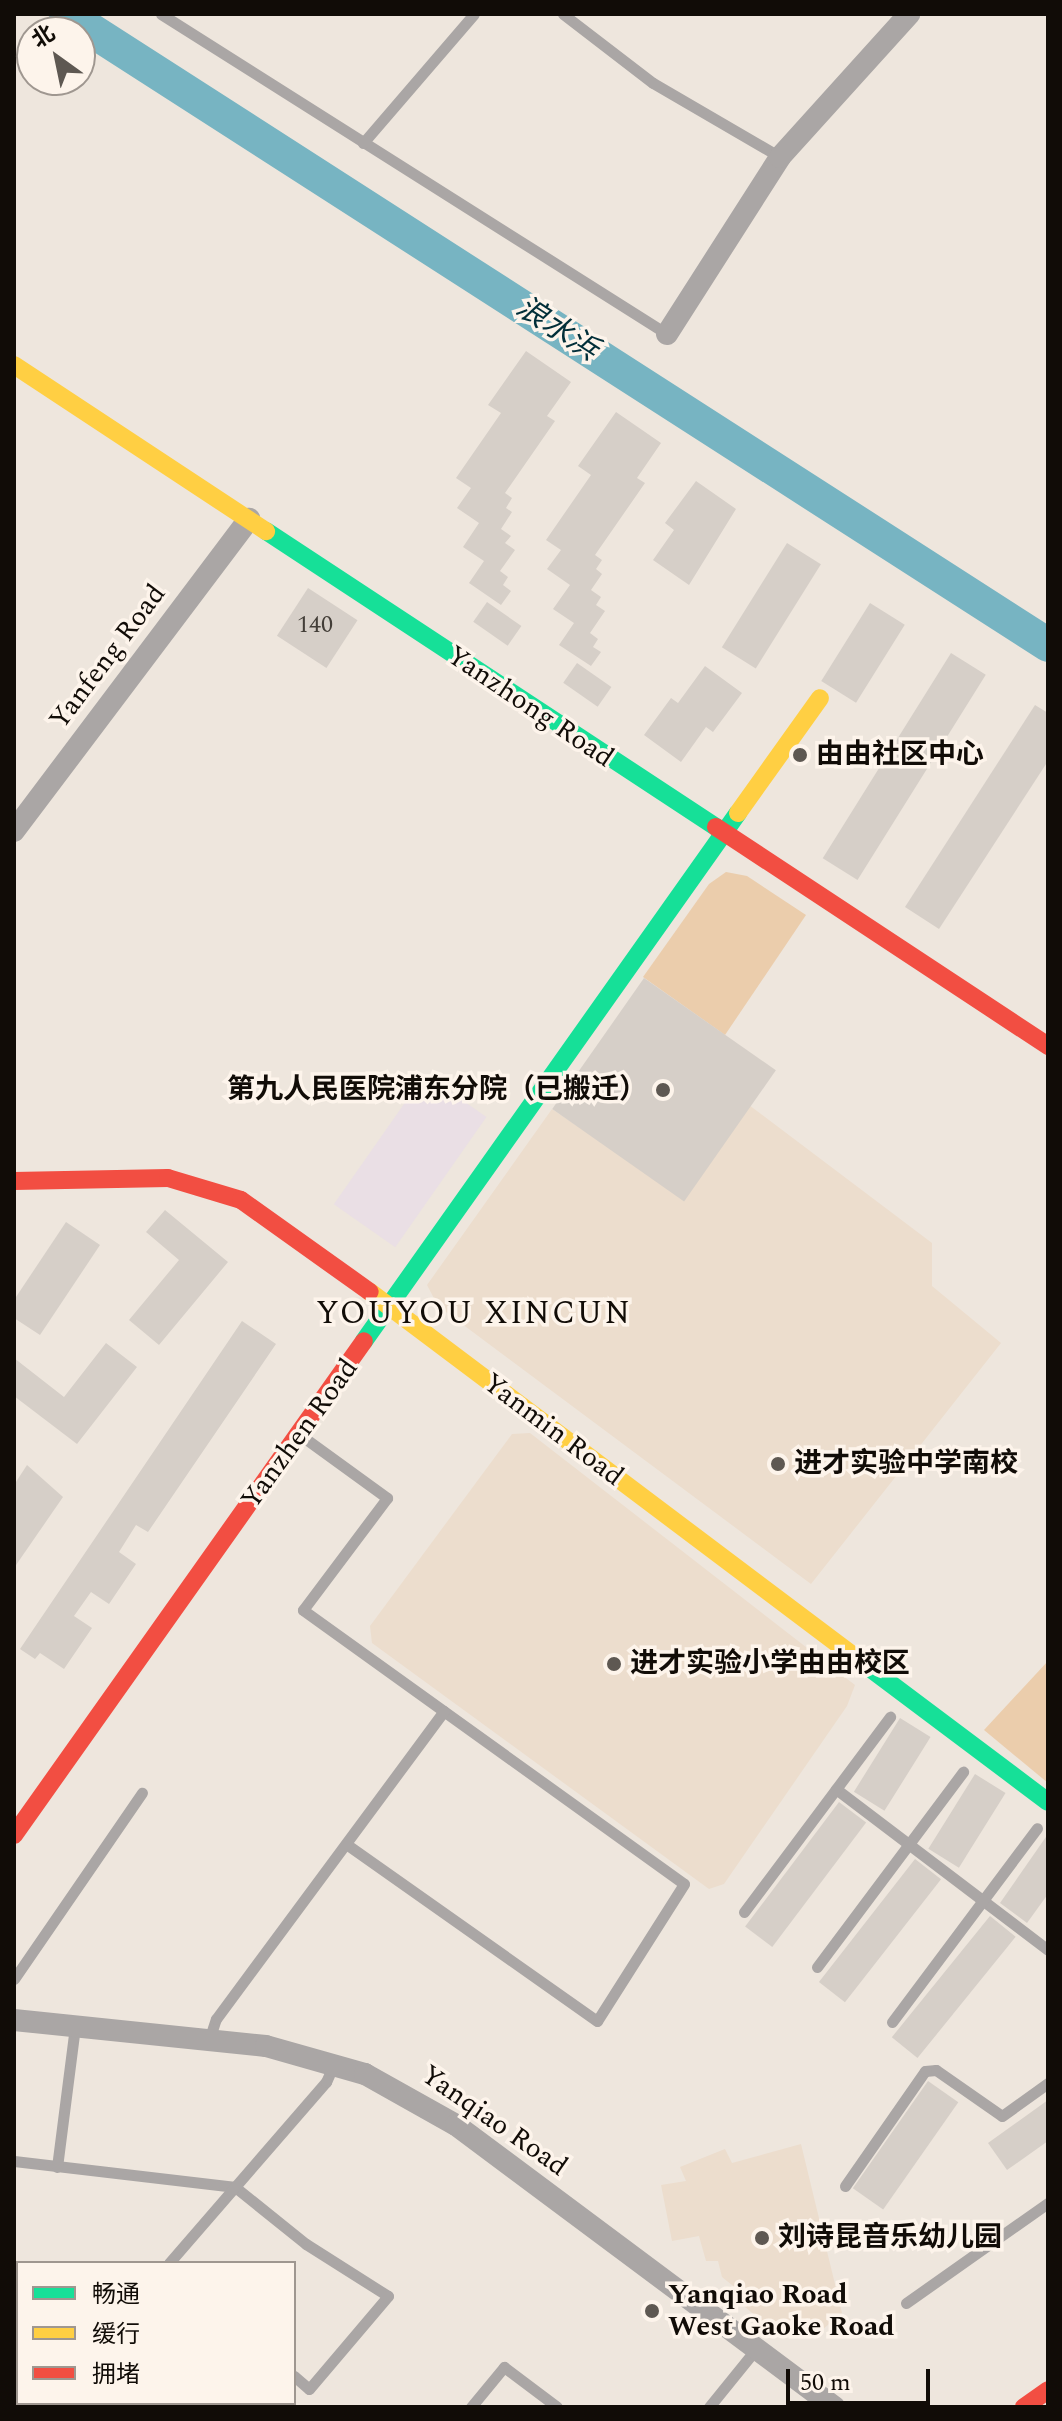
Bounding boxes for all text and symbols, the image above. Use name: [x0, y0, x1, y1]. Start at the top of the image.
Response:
north arrow: [16, 16, 96, 96]
text: 北: [26, 17, 62, 57]
water label: 浪水浜: [509, 289, 605, 369]
street label: Yanfeng Road: [43, 578, 173, 736]
house number: 140: [297, 612, 333, 640]
street label: Yanzhong Road: [440, 639, 620, 775]
place label: 由由社区中心: [816, 738, 984, 772]
marker: 由由社区中心: [791, 746, 809, 764]
place label: 第九人民医院浦东分院（已搬迁）: [227, 1073, 647, 1107]
marker: 第九人民医院浦东分院（已搬迁）: [654, 1081, 672, 1099]
district label: YOUYOU XINCUN: [316, 1295, 632, 1333]
street label: Yanzhen Road: [234, 1352, 366, 1516]
street label: Yanmin Road: [476, 1366, 630, 1494]
place label: 进才实验中学南校: [794, 1447, 1018, 1481]
marker: 进才实验中学南校: [769, 1455, 787, 1473]
place label: 进才实验小学由由校区: [630, 1647, 910, 1681]
marker: 进才实验小学由由校区: [605, 1655, 623, 1673]
street label: Yanqiao Road: [414, 2058, 574, 2184]
place label: 刘诗昆音乐幼儿园: [778, 2221, 1002, 2255]
marker: 刘诗昆音乐幼儿园: [753, 2229, 771, 2247]
legend: [16, 2261, 296, 2405]
text: 畅通: [92, 2277, 140, 2313]
place label: Yanqiao Road West Gaoke Road: [668, 2278, 895, 2344]
marker: Yanqiao Road West Gaoke Road: [643, 2302, 661, 2320]
text: 缓行: [92, 2317, 140, 2353]
scale bar: [790, 2353, 934, 2403]
text: 拥堵: [92, 2357, 140, 2393]
text: 50 m: [800, 2365, 851, 2401]

